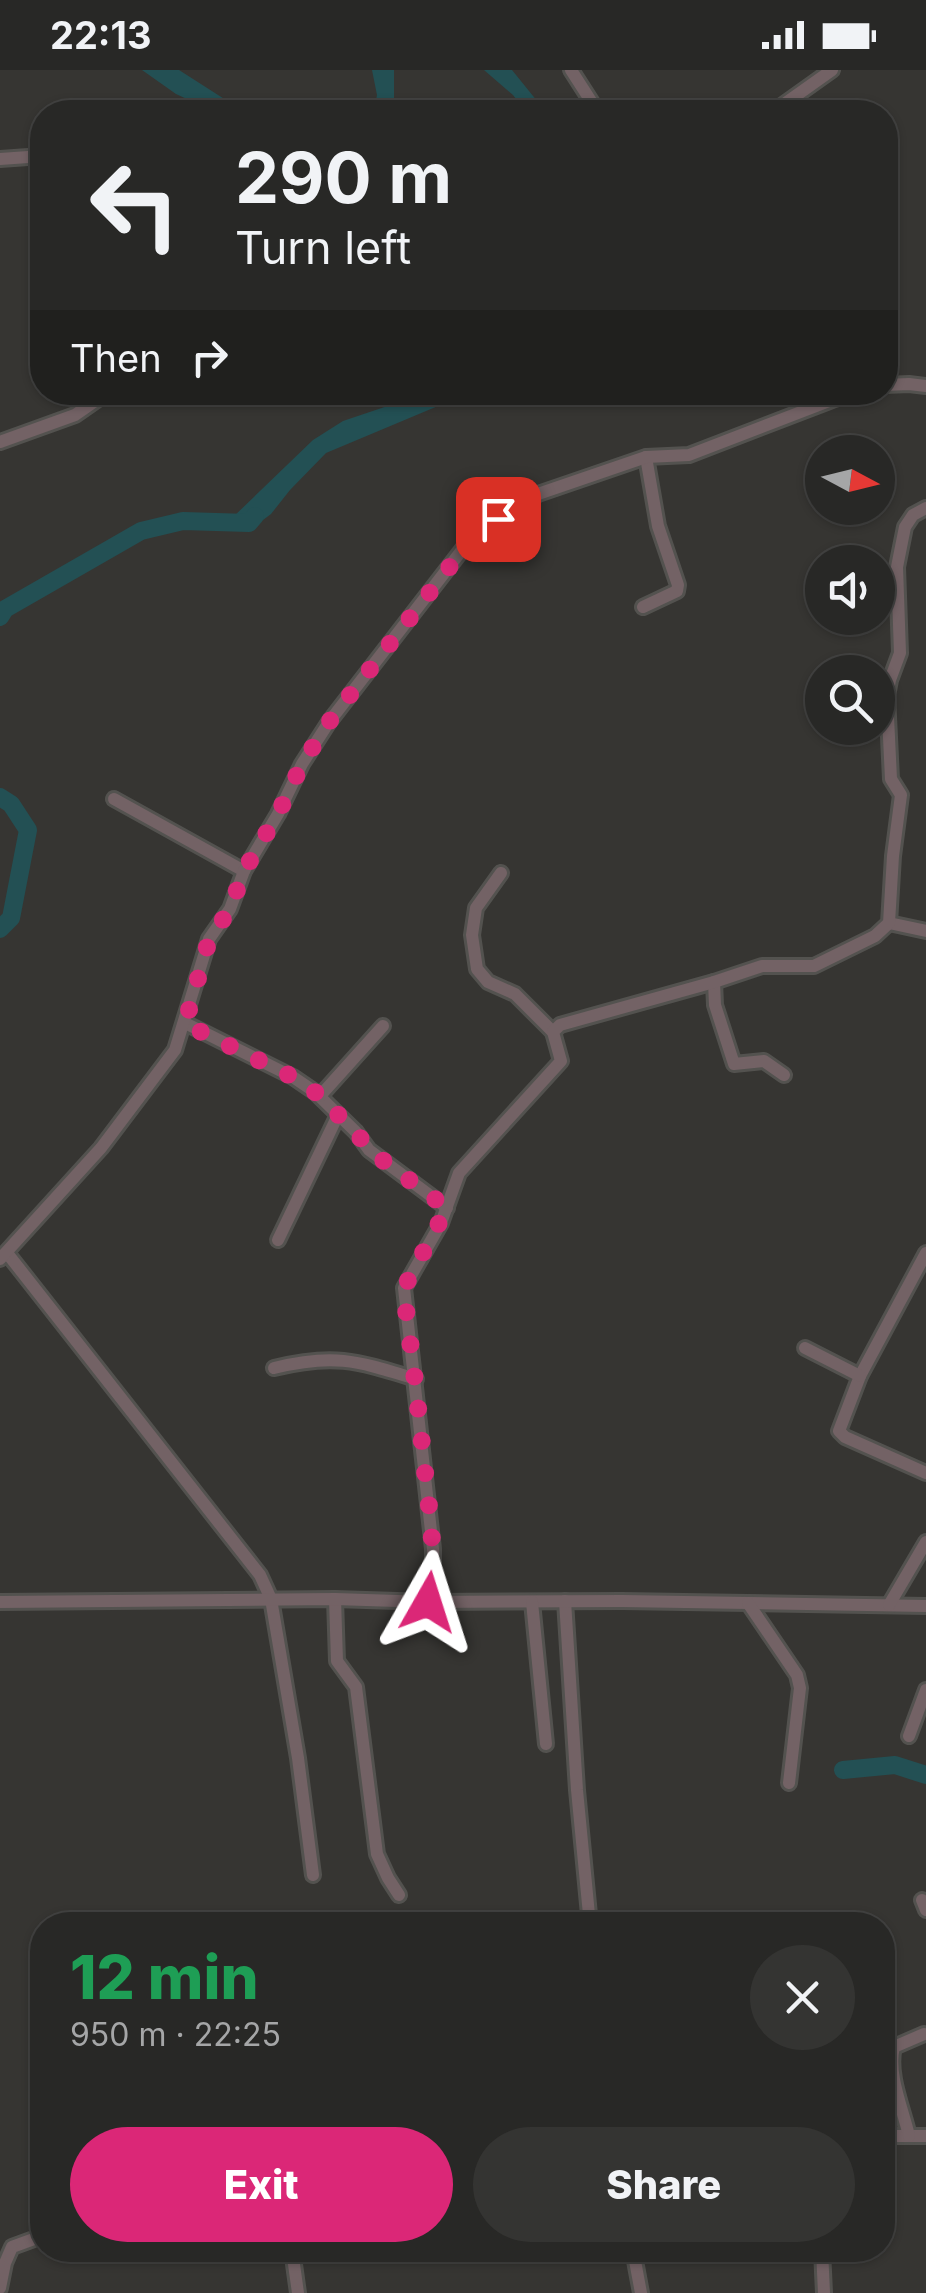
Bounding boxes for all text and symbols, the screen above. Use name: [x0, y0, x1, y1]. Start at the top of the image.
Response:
text: 22:13: [50, 12, 151, 58]
text: 290 m: [235, 135, 452, 220]
icon: left: [70, 140, 200, 270]
text: Turn left: [235, 220, 411, 275]
icon: right: [182, 330, 237, 385]
text: Then: [70, 335, 162, 381]
north arrow: [805, 435, 895, 525]
map controls: [805, 435, 895, 745]
pin: [456, 477, 541, 562]
icon: arrive: [471, 492, 526, 547]
button: sound: [805, 545, 895, 635]
button: search: [805, 655, 895, 745]
position arrow: [376, 1550, 480, 1654]
text: 12 min: [70, 1941, 259, 2013]
button: close: [750, 1945, 855, 2050]
text: 950 m · 22:25: [70, 2015, 281, 2054]
button: Exit: [70, 2127, 453, 2242]
button: Share: [473, 2127, 855, 2242]

